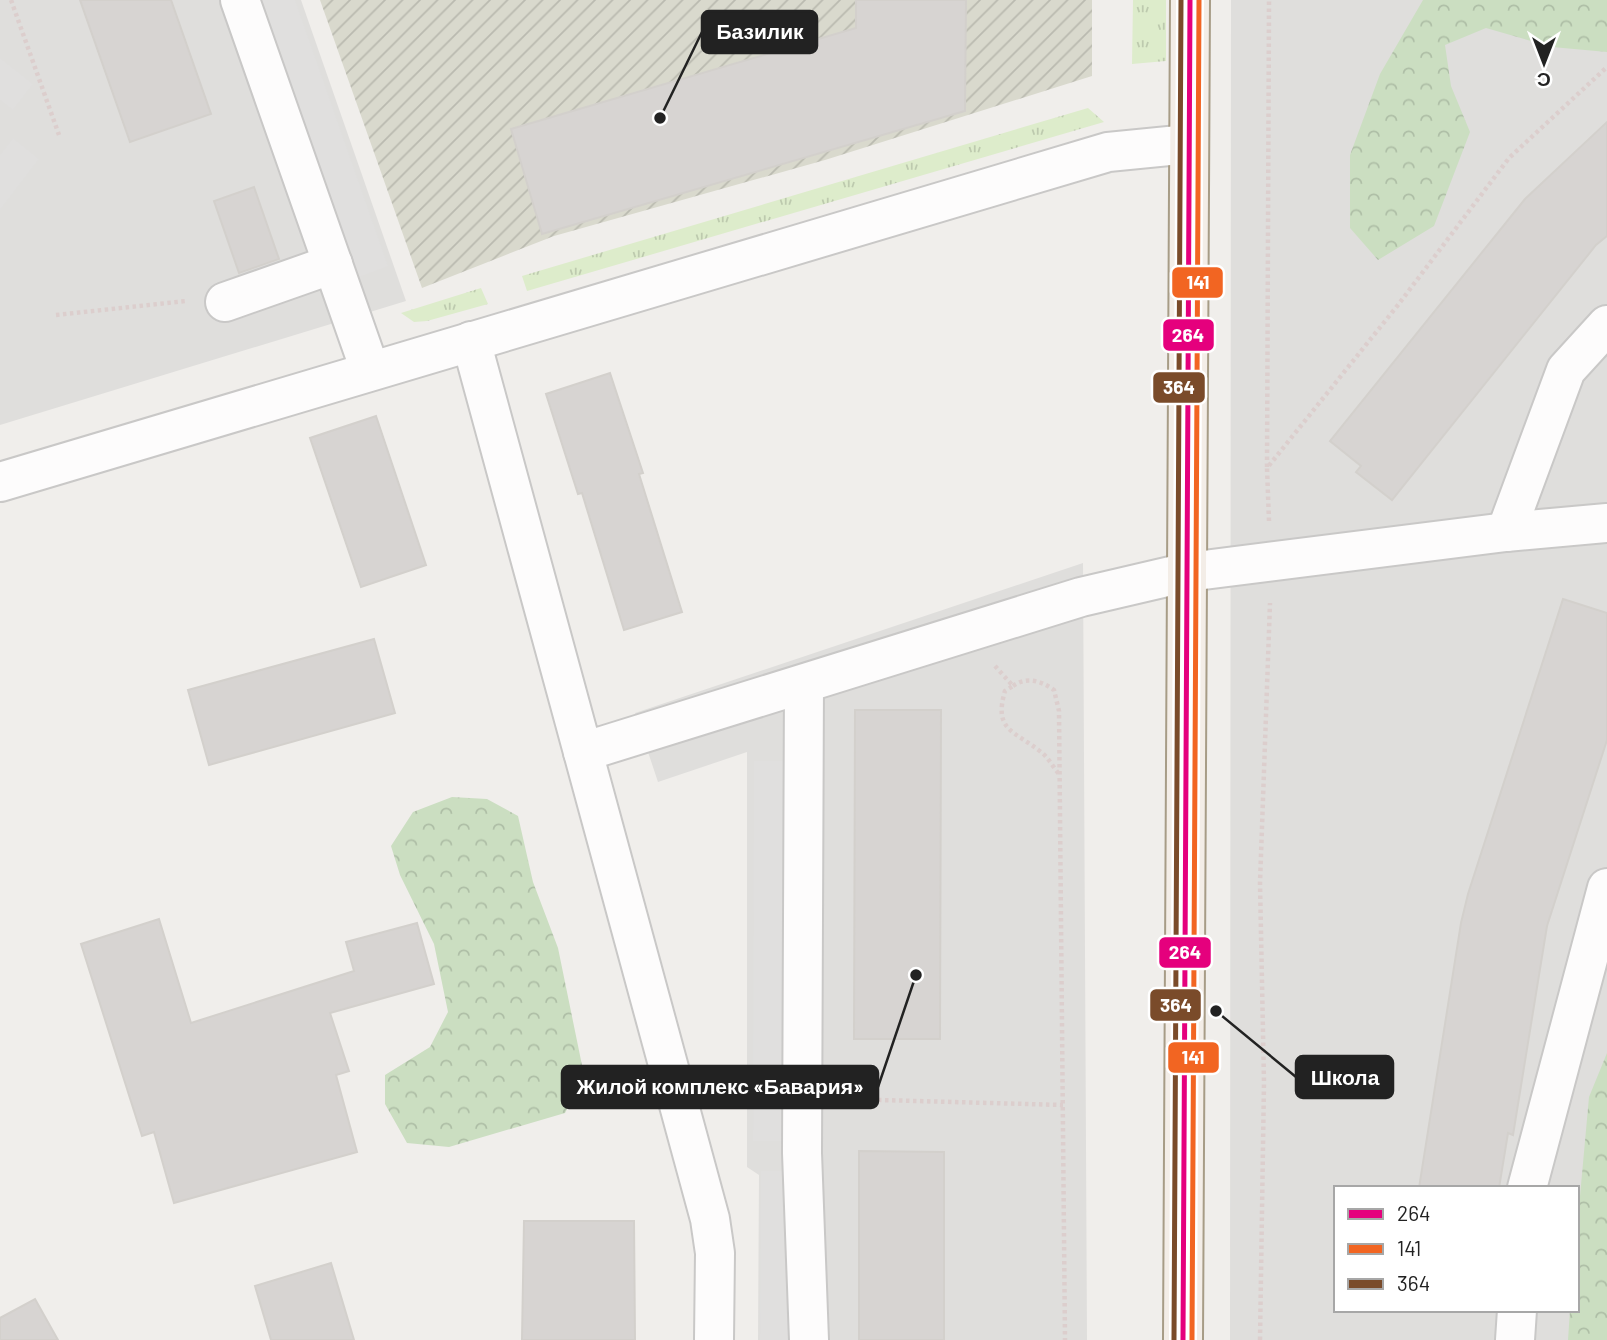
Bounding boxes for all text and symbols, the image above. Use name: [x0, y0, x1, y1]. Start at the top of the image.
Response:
callout: Базилик: [702, 11, 817, 53]
text: Базилик: [716, 18, 804, 43]
north arrow: [1509, 28, 1579, 98]
text: С: [1537, 69, 1551, 92]
line badge: 141: [1171, 266, 1224, 299]
text: 141: [1186, 270, 1210, 293]
line badge: 264: [1162, 318, 1215, 352]
text: 264: [1172, 323, 1204, 346]
line badge: 364: [1152, 371, 1206, 404]
text: 364: [1163, 375, 1195, 398]
line badge: 264: [1158, 936, 1212, 969]
text: 264: [1169, 940, 1201, 963]
line badge: 364: [1149, 988, 1202, 1022]
text: 364: [1160, 993, 1192, 1016]
line badge: 141: [1167, 1041, 1220, 1074]
text: 141: [1181, 1045, 1205, 1068]
callout: Школа: [1296, 1056, 1393, 1098]
text: Школа: [1311, 1064, 1380, 1089]
callout: Жилой комплекс «Бавария»: [562, 1066, 878, 1108]
text: Жилой комплекс «Бавария»: [575, 1073, 864, 1098]
legend: [1334, 1186, 1579, 1312]
text: 264: [1397, 1200, 1431, 1225]
text: 141: [1397, 1235, 1421, 1260]
text: 364: [1397, 1270, 1430, 1295]

